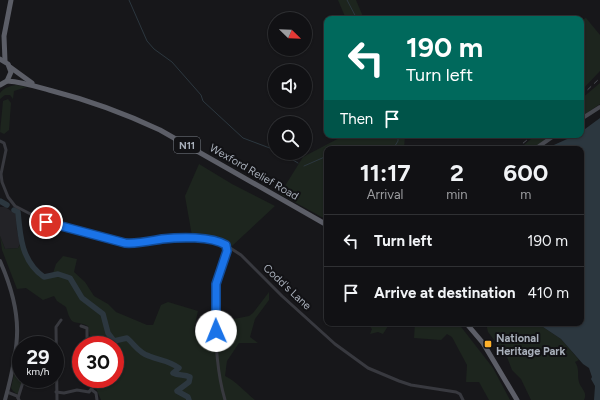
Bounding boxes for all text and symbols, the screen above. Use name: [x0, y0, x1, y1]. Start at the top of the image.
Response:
north arrow: [268, 12, 312, 56]
map controls: [268, 12, 312, 160]
text: 190 m: [406, 30, 483, 64]
icon: left: [340, 32, 392, 84]
button: sound: [268, 64, 312, 108]
text: Turn left: [406, 64, 473, 86]
icon: arrive: [381, 108, 403, 130]
text: Then: [340, 110, 373, 128]
button: search: [268, 116, 312, 160]
road number: N11: [174, 137, 200, 153]
street label: Wexford Relief Road: [207, 141, 301, 203]
text: 11:17: [360, 158, 411, 187]
text: 2: [450, 158, 464, 187]
text: 600: [503, 158, 548, 187]
text: Arrival: [367, 187, 403, 202]
text: min: [446, 187, 468, 202]
text: m: [520, 187, 531, 202]
pin: [29, 205, 63, 239]
icon: arrive: [35, 211, 57, 233]
icon: left: [340, 230, 362, 252]
text: Turn left: [374, 232, 432, 250]
text: 190 m: [527, 232, 568, 250]
street label: Codd's Lane: [260, 262, 314, 312]
icon: arrive: [340, 282, 362, 304]
text: Arrive at destination: [374, 284, 515, 302]
text: 410 m: [527, 284, 569, 302]
position arrow: [195, 310, 237, 352]
place label: National Heritage Park: [496, 332, 565, 358]
speed limit sign: 30: [72, 336, 124, 388]
marker: National Heritage Park: [483, 339, 493, 349]
text: 29: [26, 345, 50, 369]
text: km/h: [27, 365, 49, 378]

